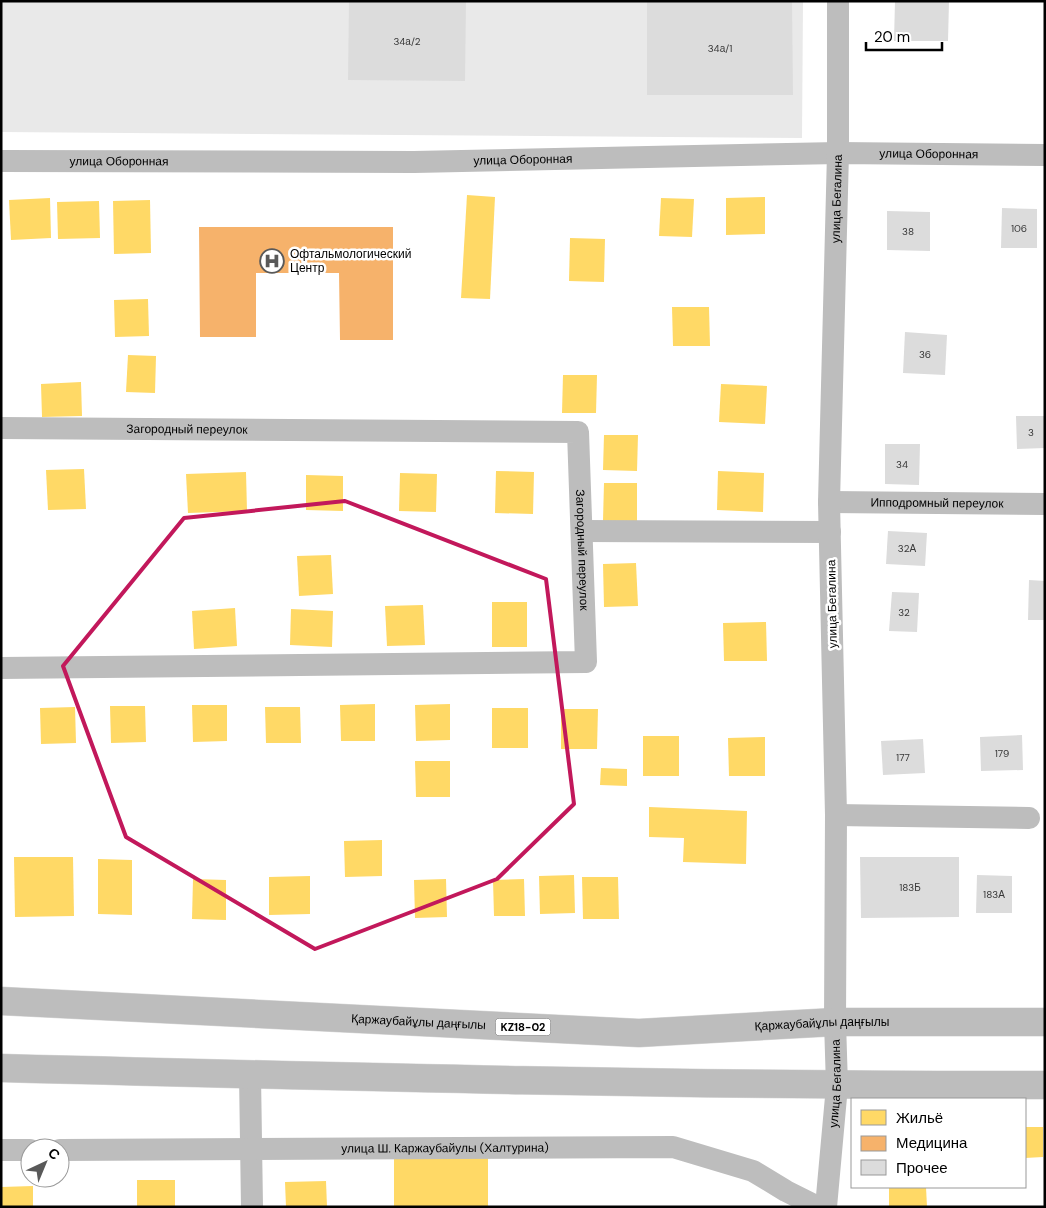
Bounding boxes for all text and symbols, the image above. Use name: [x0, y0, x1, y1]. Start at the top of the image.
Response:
scale bar: [866, 20, 942, 52]
text: 20 m: [874, 27, 910, 47]
house number: 34а/2: [393, 35, 421, 48]
house number: 34а/1: [708, 42, 732, 55]
street label: улица Оборонная: [879, 145, 978, 162]
street label: улица Оборонная: [473, 151, 573, 169]
street label: улица Оборонная: [69, 153, 169, 169]
street label: улица Бегалина: [828, 154, 846, 243]
house number: 106: [1011, 222, 1027, 235]
house number: 38: [902, 225, 914, 238]
place label: Офтальмологический Центр: [290, 246, 411, 276]
hospital icon: Офтальмологический Центр: [259, 248, 285, 274]
house number: 36: [919, 348, 931, 361]
street label: Загородный переулок: [126, 421, 248, 438]
house number: 3: [1028, 426, 1034, 439]
house number: 34: [896, 458, 908, 471]
street label: Загородный переулок: [572, 489, 592, 612]
street label: Ипподромный переулок: [870, 494, 1004, 512]
house number: 32А: [898, 542, 916, 555]
street label: улица Бегалина: [823, 559, 841, 648]
house number: 32: [898, 606, 910, 619]
house number: 179: [995, 747, 1009, 760]
house number: 177: [896, 751, 910, 764]
house number: 183Б: [899, 881, 921, 894]
house number: 183А: [983, 888, 1005, 901]
street label: Қаржаубайұлы даңғылы: [351, 1011, 486, 1033]
street label: Қаржаубайұлы даңғылы: [754, 1014, 889, 1035]
road number: KZ18-02: [496, 1019, 550, 1036]
street label: улица Бегалина: [825, 1039, 845, 1128]
legend: [851, 1098, 1026, 1188]
text: Жильё: [896, 1108, 943, 1128]
text: Медицина: [896, 1133, 968, 1153]
north arrow: [20, 1138, 70, 1188]
street label: улица Ш. Каржаубайулы (Халтурина): [341, 1140, 549, 1157]
text: С: [44, 1144, 64, 1164]
text: Прочее: [896, 1158, 948, 1178]

